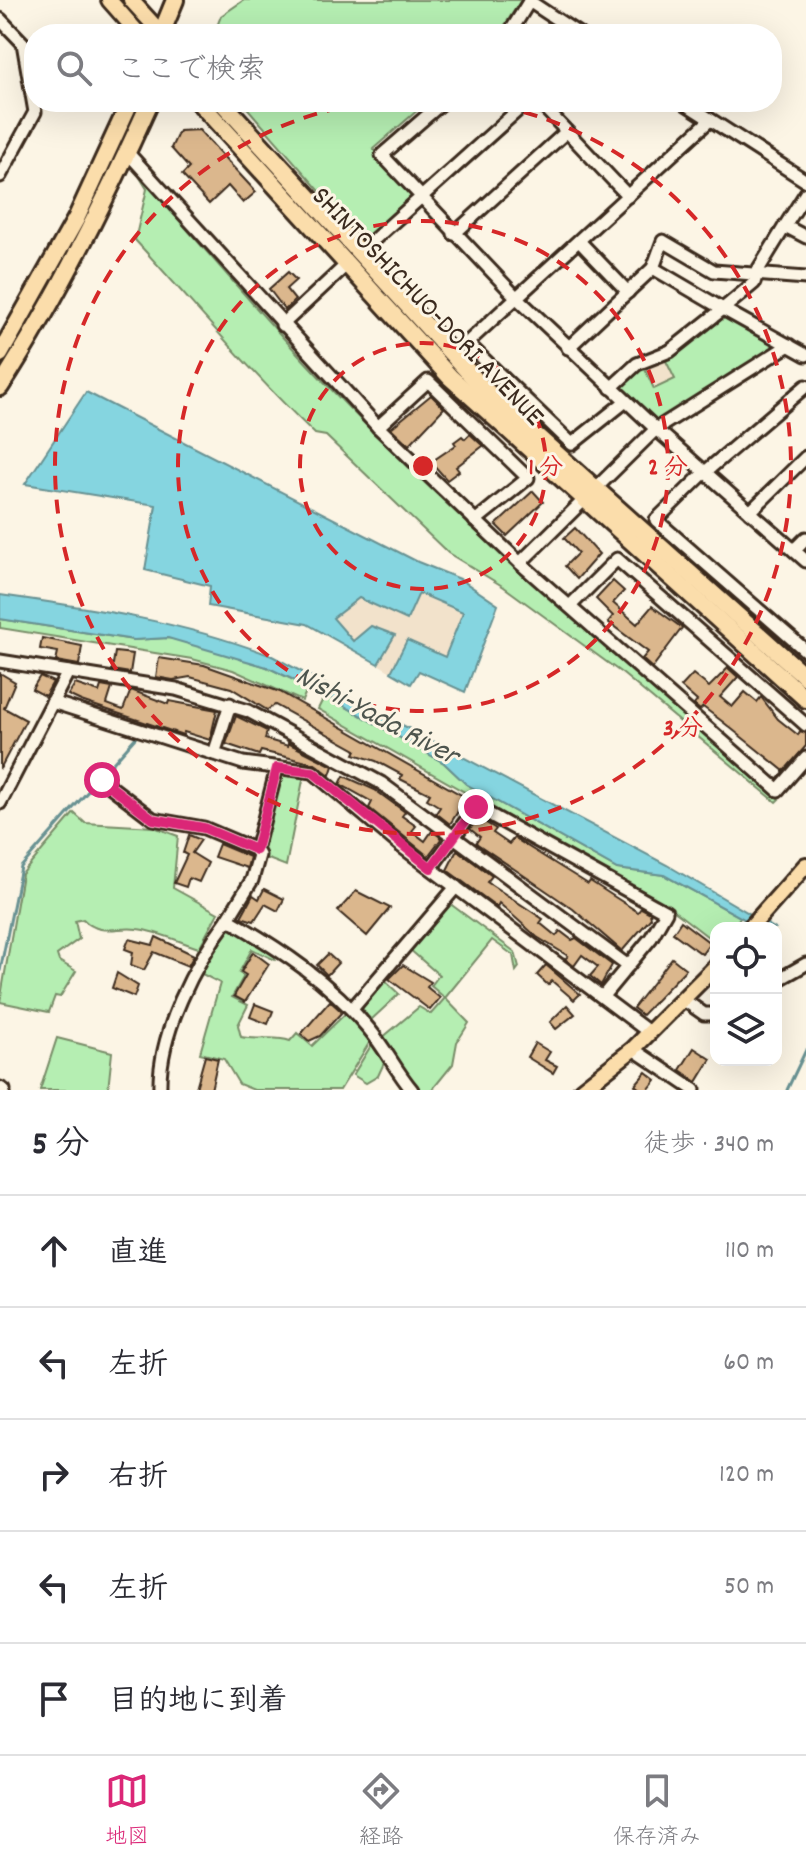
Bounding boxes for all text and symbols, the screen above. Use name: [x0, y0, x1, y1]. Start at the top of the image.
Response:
search box: [24, 24, 782, 112]
icon: search: [52, 46, 96, 90]
text: ここで検索: [116, 51, 266, 94]
street label: SHINTOSHICHUO-DORI AVENUE: [301, 179, 552, 437]
centre of rings: [409, 452, 437, 480]
text: 1 分: [529, 452, 563, 486]
text: 2 分: [648, 452, 688, 486]
water label: Nishi-Yada River: [287, 657, 468, 780]
text: 3 分: [663, 713, 703, 747]
route start: [84, 762, 120, 798]
route end: [458, 789, 494, 825]
map controls: [710, 922, 782, 1066]
button: locate: [710, 922, 782, 994]
button: layers: [710, 994, 782, 1066]
text: 5 分: [32, 1122, 90, 1171]
text: 徒歩 · 340 m: [644, 1127, 774, 1164]
icon: ahead: [32, 1229, 76, 1273]
text: 110 m: [725, 1233, 774, 1270]
text: 直進: [108, 1234, 168, 1277]
icon: left: [32, 1341, 76, 1385]
text: 60 m: [723, 1345, 774, 1382]
text: 左折: [108, 1346, 168, 1389]
icon: right: [32, 1453, 76, 1497]
text: 120 m: [719, 1457, 774, 1494]
text: 右折: [108, 1458, 168, 1501]
icon: left: [32, 1565, 76, 1609]
text: 50 m: [724, 1569, 774, 1606]
text: 左折: [108, 1570, 168, 1613]
icon: arrive: [32, 1677, 76, 1721]
text: 目的地に到着: [108, 1682, 288, 1725]
tab: 地図: [105, 1769, 149, 1854]
tab: 経路: [359, 1769, 403, 1854]
tab: 保存済み: [613, 1769, 701, 1854]

